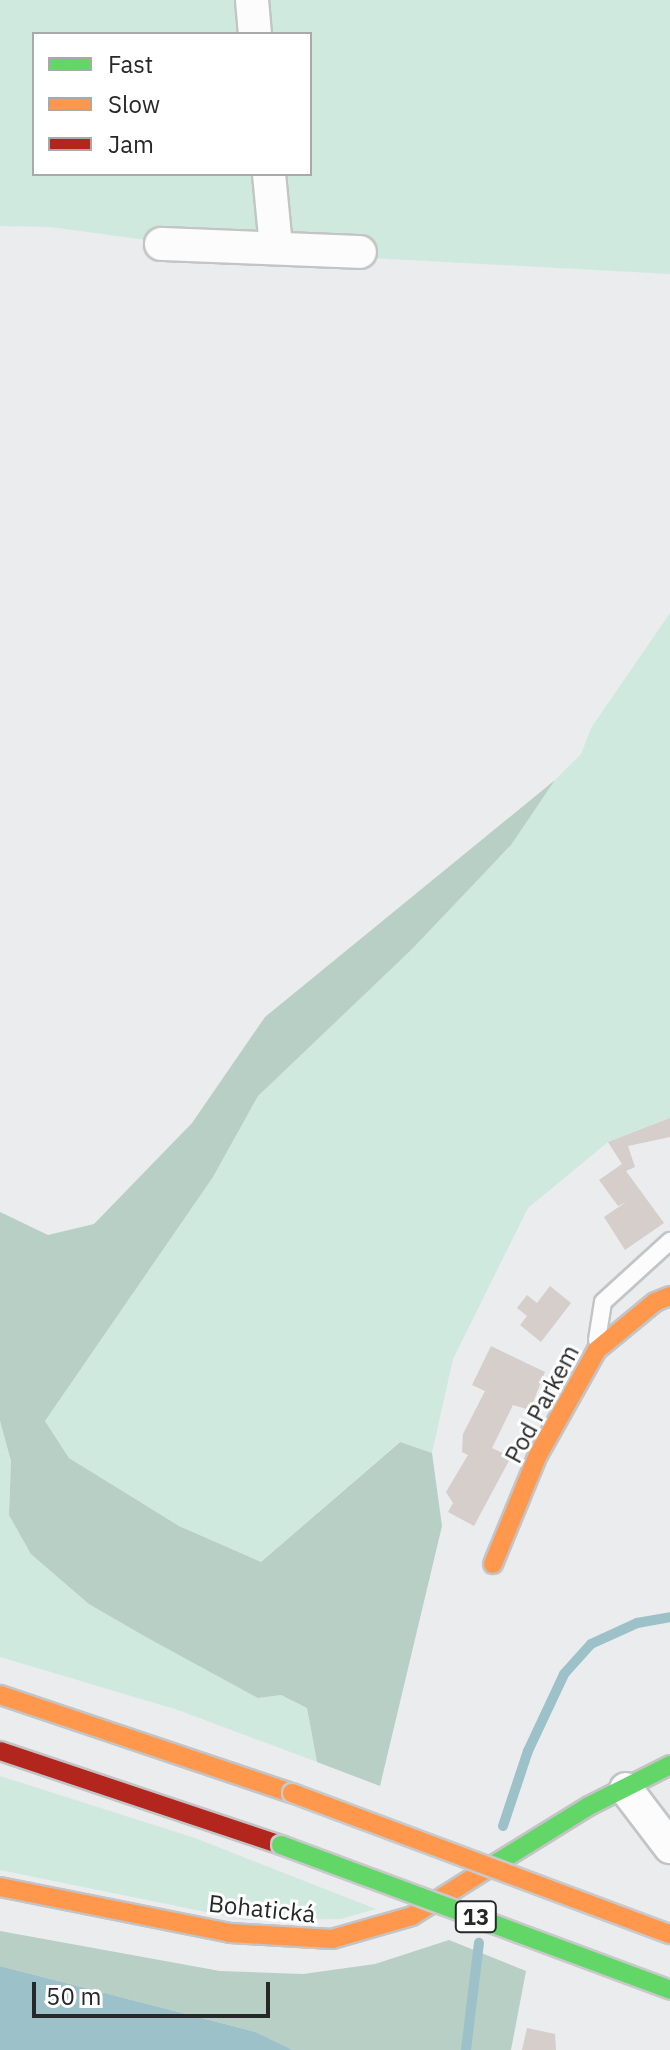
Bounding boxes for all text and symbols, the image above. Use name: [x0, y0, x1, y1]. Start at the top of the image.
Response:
legend: [32, 32, 312, 176]
text: Fast: [108, 48, 153, 80]
text: Slow: [108, 88, 160, 120]
text: Jam: [108, 128, 154, 160]
street label: Pod Parkem: [499, 1340, 585, 1468]
street label: Bohatická: [207, 1889, 317, 1929]
road number: 13: [454, 1899, 498, 1935]
scale bar: [36, 1966, 274, 2016]
text: 50 m: [46, 1980, 101, 2012]

